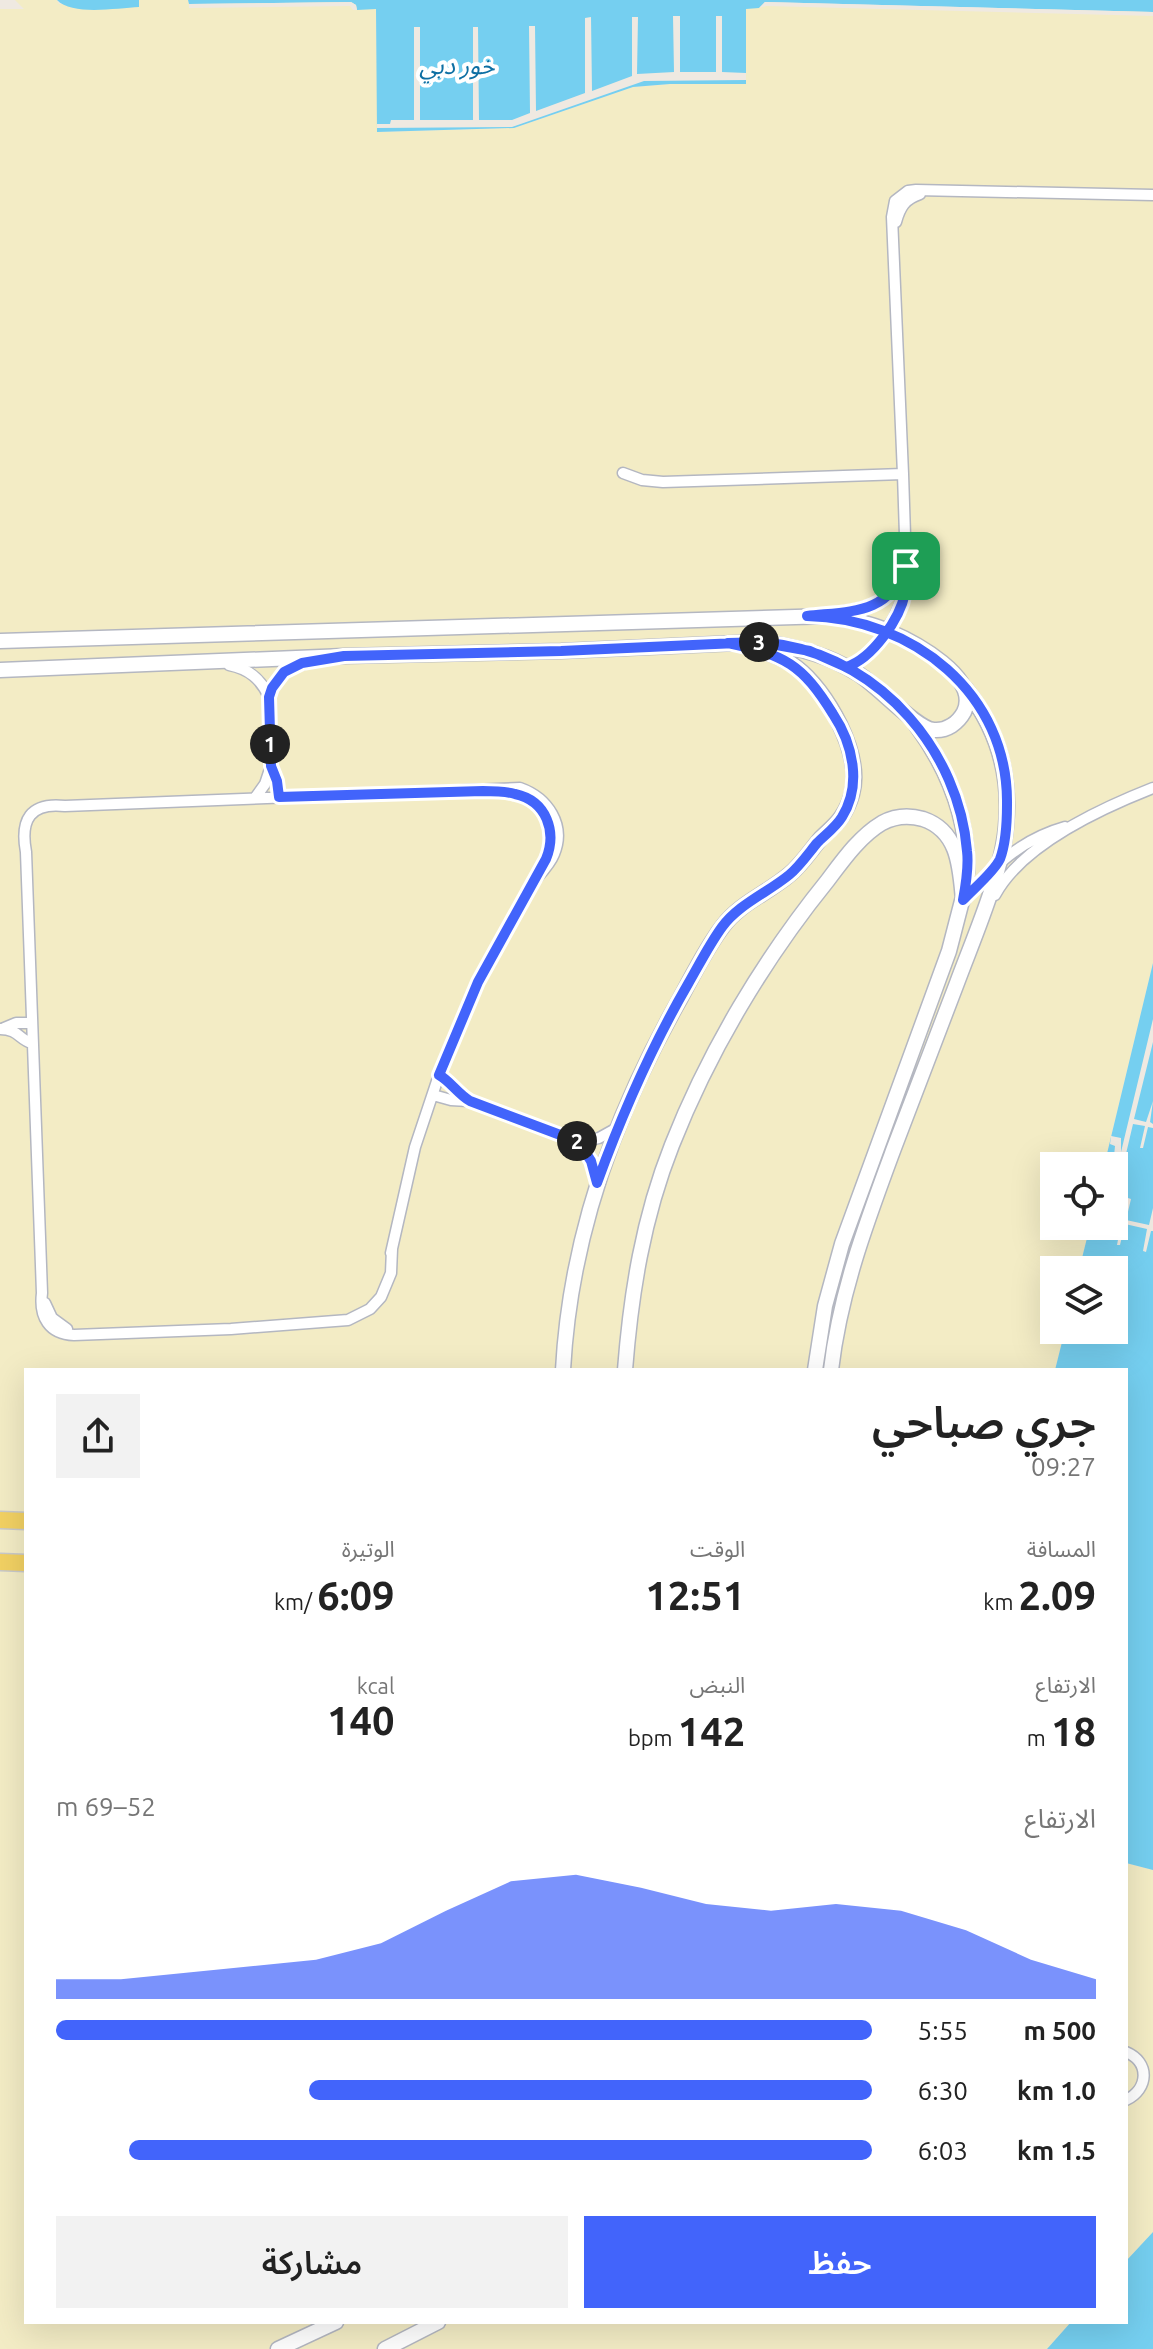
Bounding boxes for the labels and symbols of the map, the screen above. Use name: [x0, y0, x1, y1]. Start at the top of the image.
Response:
water label: خور دبي: [419, 52, 496, 84]
pin: [872, 532, 940, 600]
pin: 3: [739, 622, 779, 662]
pin: 1: [250, 724, 290, 764]
pin: 2: [557, 1121, 597, 1161]

